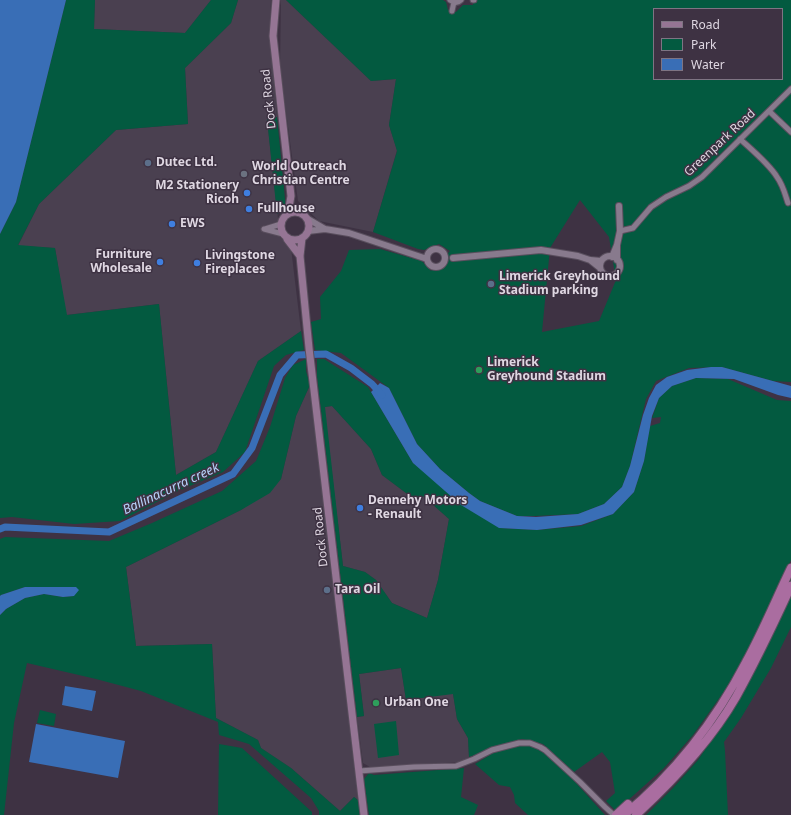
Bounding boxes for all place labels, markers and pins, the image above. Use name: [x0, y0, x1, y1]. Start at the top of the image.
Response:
place label: Dutec Ltd.: [156, 156, 217, 170]
marker: Dutec Ltd.: [143, 158, 153, 168]
place label: World Outreach Christian Centre: [252, 160, 350, 188]
marker: World Outreach Christian Centre: [239, 169, 249, 179]
place label: M2 Stationery Ricoh: [155, 179, 239, 207]
marker: M2 Stationery Ricoh: [242, 188, 252, 198]
place label: Fullhouse: [257, 202, 315, 216]
marker: Fullhouse: [244, 204, 254, 214]
place label: EWS: [180, 217, 205, 231]
marker: EWS: [167, 219, 177, 229]
place label: Furniture Wholesale: [90, 248, 152, 276]
place label: Livingstone Fireplaces: [205, 249, 275, 277]
marker: Furniture Wholesale: [155, 257, 165, 267]
marker: Livingstone Fireplaces: [192, 258, 202, 268]
place label: Limerick Greyhound Stadium parking: [499, 270, 620, 298]
marker: Limerick Greyhound Stadium parking: [486, 279, 496, 289]
place label: Limerick Greyhound Stadium: [487, 356, 606, 384]
marker: Limerick Greyhound Stadium: [474, 365, 484, 375]
place label: Dennehy Motors - Renault: [368, 494, 467, 522]
marker: Dennehy Motors - Renault: [355, 503, 365, 513]
place label: Tara Oil: [335, 583, 380, 597]
marker: Tara Oil: [322, 585, 332, 595]
place label: Urban One: [384, 696, 449, 710]
marker: Urban One: [371, 698, 381, 708]

